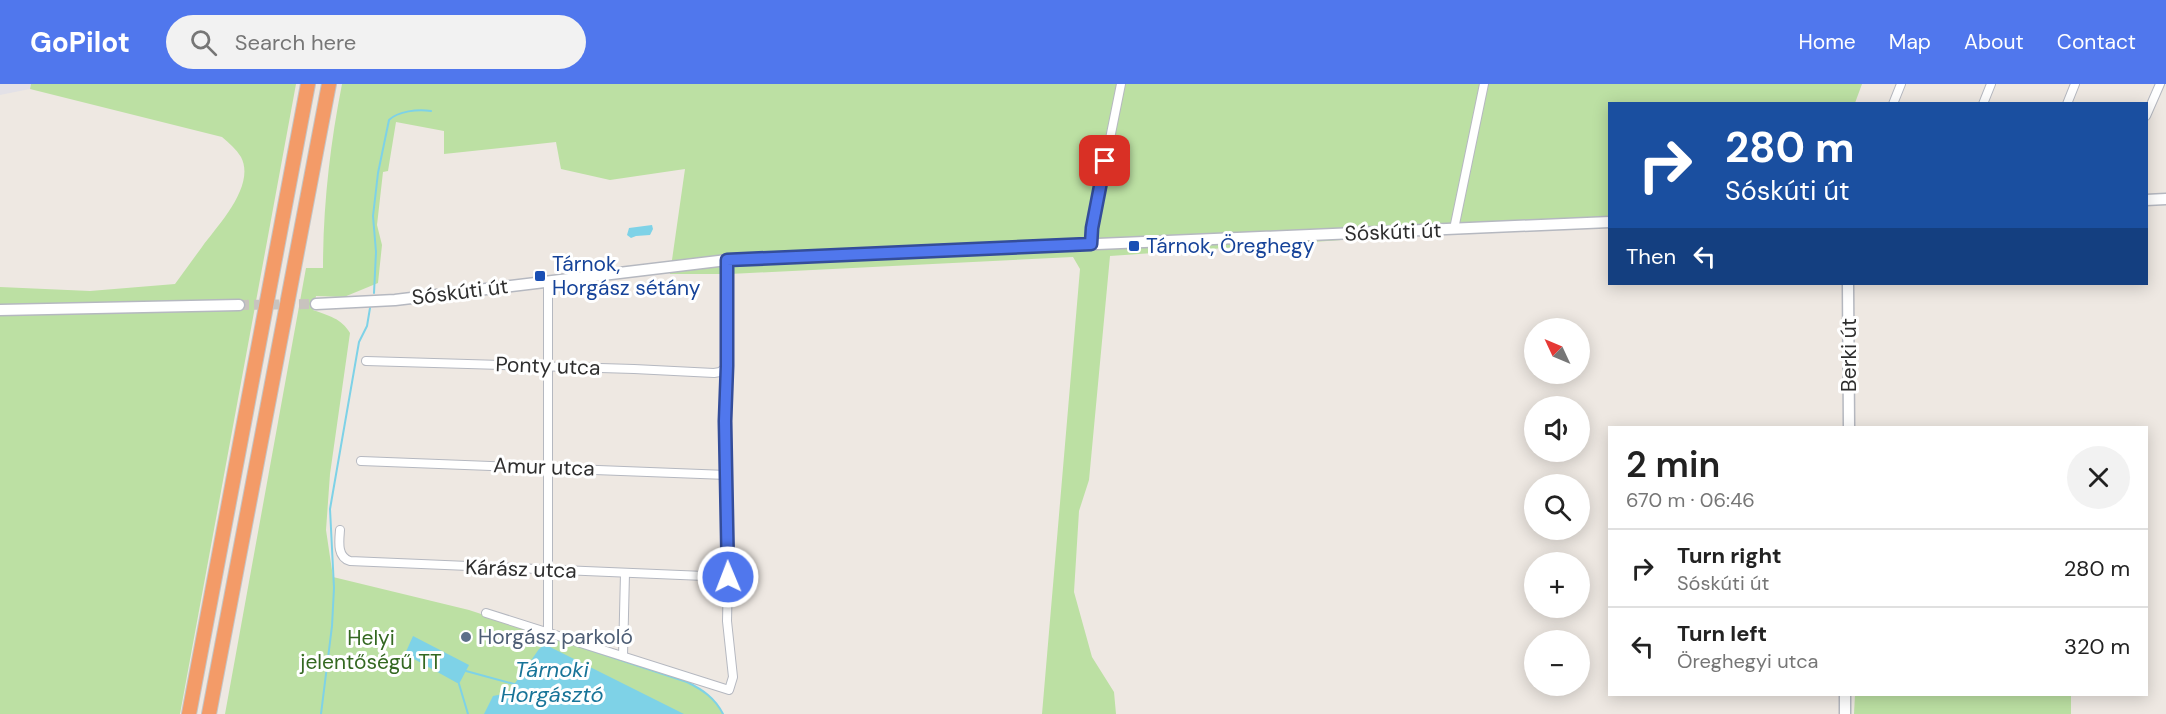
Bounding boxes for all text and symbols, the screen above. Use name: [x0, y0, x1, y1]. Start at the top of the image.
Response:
search box: [166, 15, 586, 69]
text: GoPilot: [30, 24, 130, 61]
icon: search: [187, 26, 220, 59]
text: Search here: [235, 28, 356, 57]
text: Home: [1798, 28, 1856, 56]
text: Map: [1889, 28, 1931, 56]
text: About: [1964, 28, 2024, 56]
text: Contact: [2057, 28, 2136, 56]
text: 280 m: [1725, 120, 1855, 175]
icon: right: [1626, 126, 1704, 204]
pin: [1079, 135, 1130, 186]
icon: arrive: [1088, 144, 1121, 177]
text: Sóskúti út: [1725, 173, 1850, 208]
street label: Sóskúti út: [1344, 216, 1442, 248]
place label: Tárnok, Öreghegy: [1146, 232, 1315, 260]
marker: Tárnok, Öreghegy: [1127, 239, 1141, 253]
icon: left: [1688, 240, 1721, 273]
text: Then: [1626, 242, 1676, 271]
place label: Tárnok, Horgász sétány: [552, 250, 701, 302]
marker: Tárnok, Horgász sétány: [533, 269, 547, 283]
street label: Sóskúti út: [410, 272, 510, 312]
north arrow: [1524, 318, 1590, 384]
map controls: [1524, 318, 1590, 696]
street label: Berki út: [1835, 318, 1863, 392]
street label: Ponty utca: [495, 350, 601, 382]
button: sound: [1524, 396, 1590, 462]
text: 2 min: [1626, 441, 1720, 488]
button: close: [2067, 446, 2130, 509]
street label: Amur utca: [493, 451, 595, 483]
button: search: [1524, 474, 1590, 540]
text: 670 m · 06:46: [1626, 487, 1755, 513]
text: Turn right: [1677, 541, 1782, 570]
position arrow: [696, 545, 760, 609]
button: +: [1524, 552, 1590, 618]
icon: right: [1626, 552, 1659, 585]
street label: Kárász utca: [465, 553, 577, 585]
text: 280 m: [2064, 554, 2130, 583]
text: Sóskúti út: [1677, 570, 1769, 596]
text: Turn left: [1677, 619, 1767, 648]
place label: Horgász parkoló: [478, 623, 633, 651]
park label: Helyi jelentőségű TT: [299, 624, 442, 676]
marker: Horgász parkoló: [459, 630, 473, 644]
button: −: [1524, 630, 1590, 696]
icon: left: [1626, 630, 1659, 663]
text: 320 m: [2064, 632, 2130, 661]
text: Öreghegyi utca: [1677, 648, 1819, 674]
water label: Tárnoki Horgásztó: [500, 655, 604, 709]

